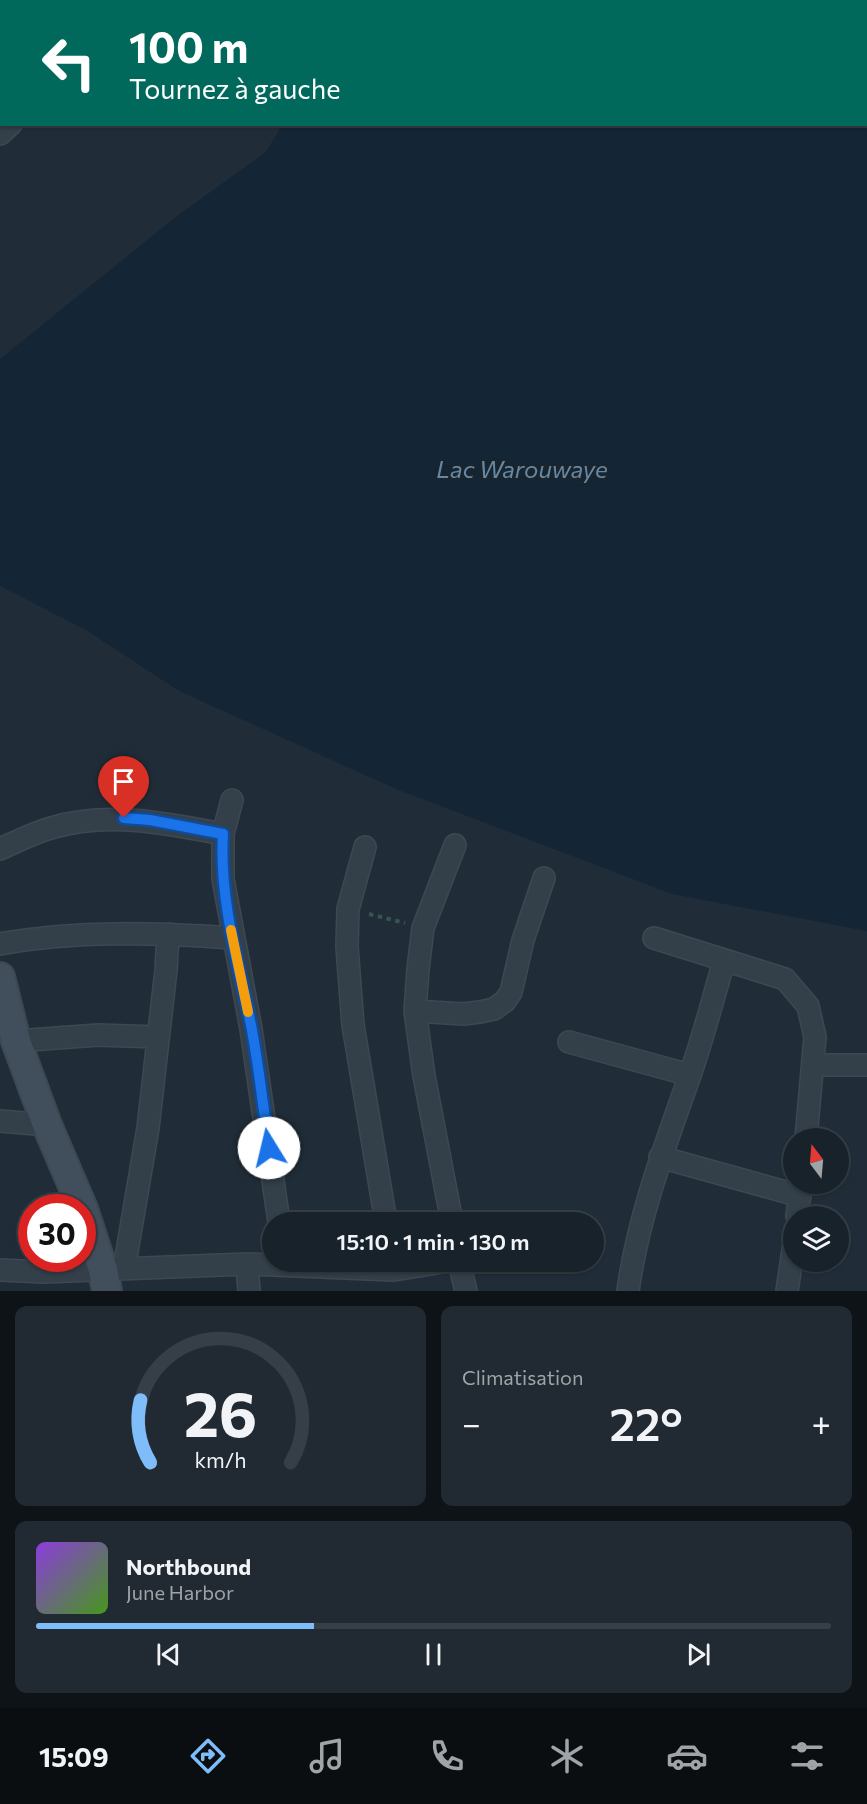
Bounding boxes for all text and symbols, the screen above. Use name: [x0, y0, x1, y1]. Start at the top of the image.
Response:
text: 100 m: [129, 20, 249, 72]
icon: left: [30, 24, 108, 102]
text: Tournez à gauche: [129, 72, 340, 105]
water label: Lac Warouwaye: [436, 454, 608, 483]
pin: [98, 756, 149, 818]
icon: arrive: [107, 765, 140, 798]
position arrow: [237, 1116, 301, 1180]
north arrow: [783, 1128, 849, 1194]
map controls: [783, 1128, 849, 1272]
speed limit sign: 30: [18, 1194, 96, 1272]
button: layers: [783, 1206, 849, 1272]
text: 15:10 · 1 min · 130 m: [337, 1228, 529, 1255]
text: Climatisation: [462, 1365, 583, 1389]
text: 26: [184, 1374, 257, 1450]
text: 22°: [610, 1395, 683, 1450]
text: −: [462, 1402, 481, 1443]
text: +: [812, 1402, 831, 1443]
text: km/h: [194, 1446, 247, 1472]
text: Northbound: [126, 1553, 251, 1580]
text: June Harbor: [126, 1580, 234, 1604]
icon: previous: [152, 1638, 185, 1671]
icon: pause: [417, 1638, 450, 1671]
icon: next: [682, 1638, 715, 1671]
icon: directions: [187, 1735, 229, 1777]
icon: music: [306, 1735, 348, 1777]
icon: phone: [426, 1735, 468, 1777]
icon: climate: [546, 1735, 588, 1777]
icon: car: [666, 1735, 708, 1777]
icon: filters: [786, 1735, 828, 1777]
text: 15:09: [39, 1740, 109, 1773]

